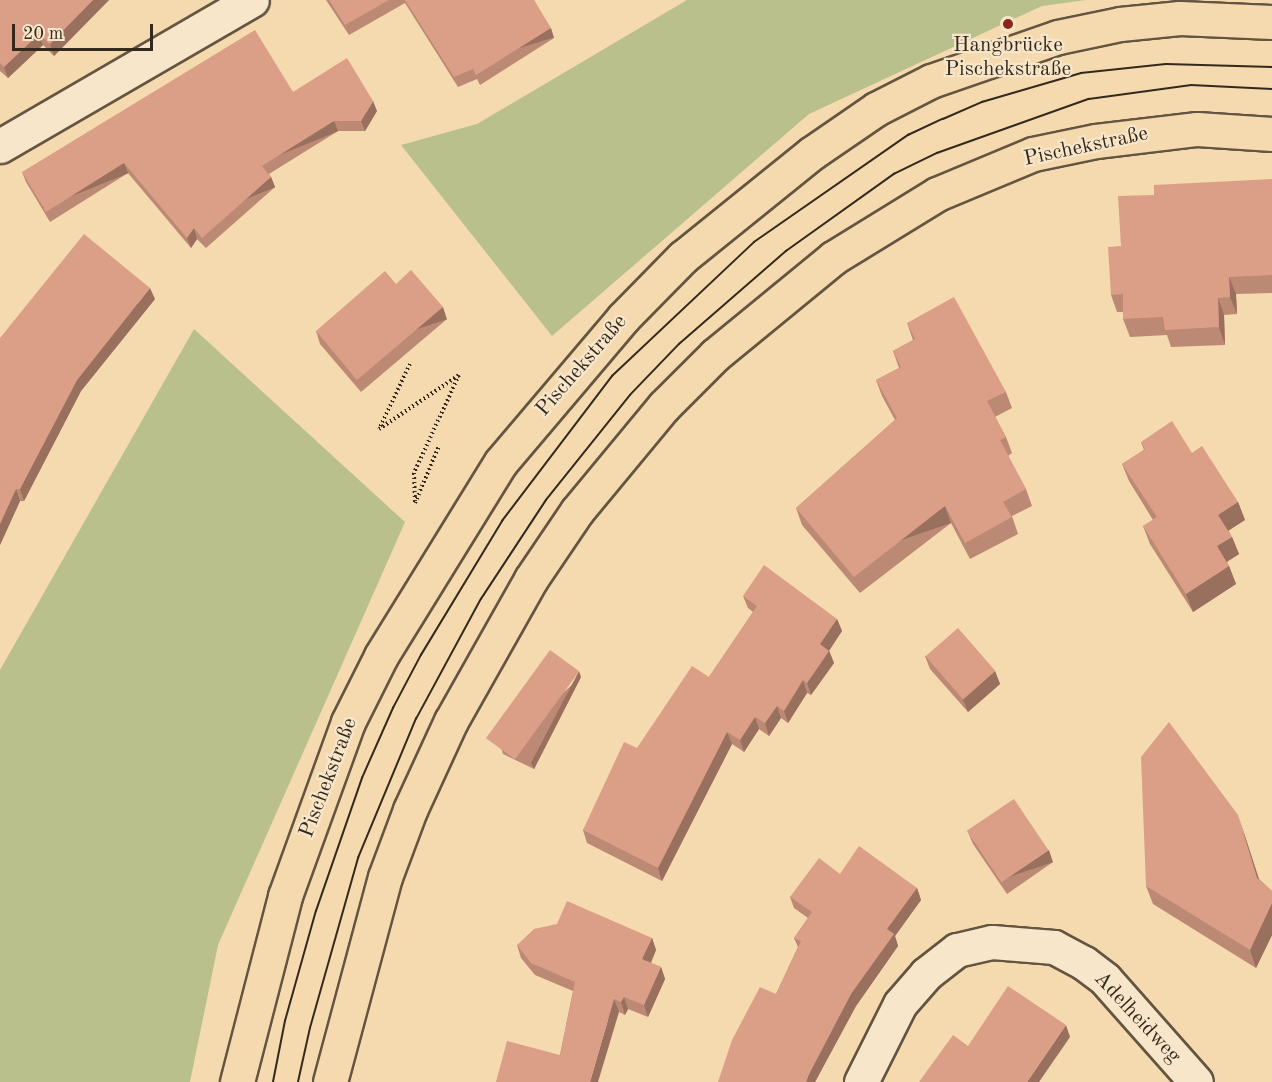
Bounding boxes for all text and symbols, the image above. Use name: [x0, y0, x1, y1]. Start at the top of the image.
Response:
scale bar: [15, 12, 156, 50]
marker: Hangbrücke Pischekstraße: [1001, 17, 1015, 31]
text: 20 m: [23, 25, 63, 43]
place label: Hangbrücke Pischekstraße: [945, 33, 1071, 83]
street label: Pischekstraße: [1022, 122, 1150, 172]
street label: Pischekstraße: [531, 310, 633, 422]
street label: Pischekstraße: [295, 714, 363, 842]
street label: Adelheidweg: [1088, 967, 1186, 1069]

